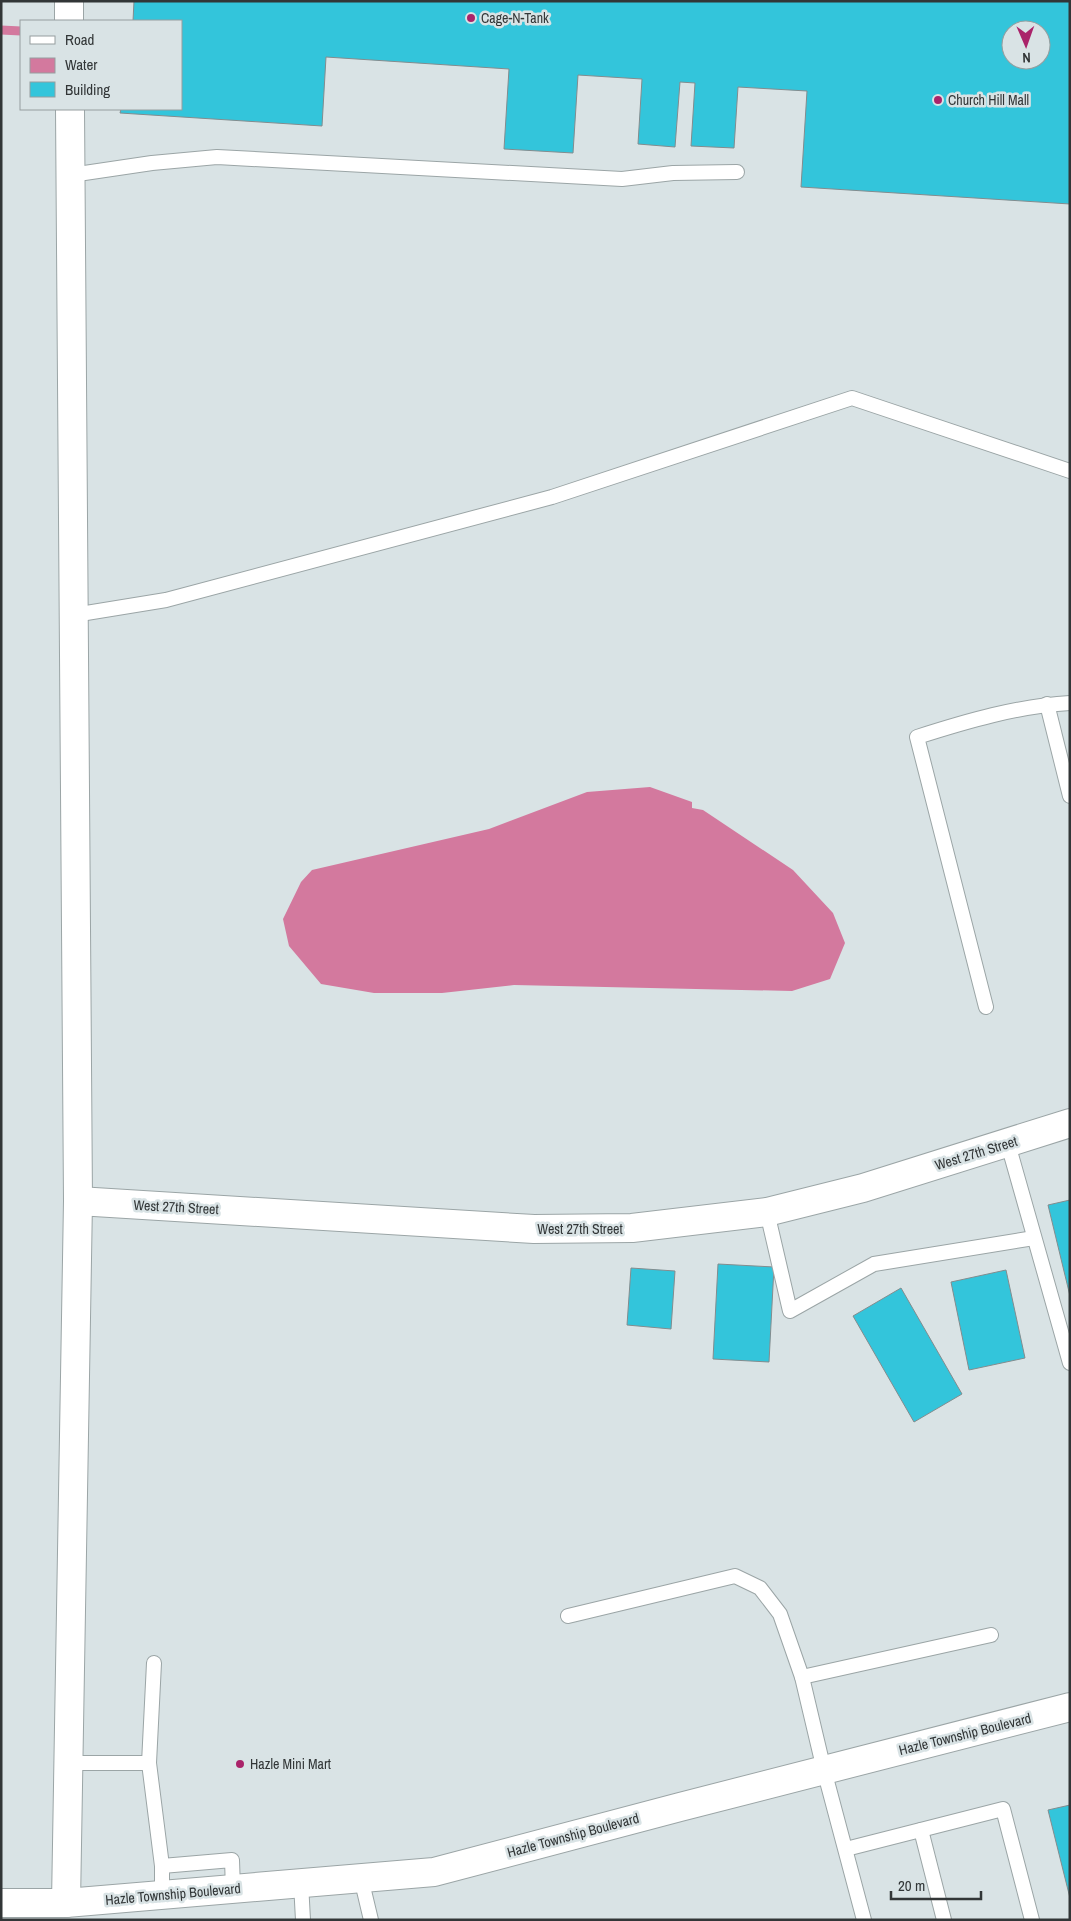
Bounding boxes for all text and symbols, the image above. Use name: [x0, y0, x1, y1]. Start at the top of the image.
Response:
place label: Cage-N-Tank: [481, 9, 549, 27]
marker: Cage-N-Tank: [465, 12, 477, 24]
legend: [20, 20, 182, 110]
north arrow: [1001, 20, 1051, 70]
text: Road: [65, 29, 94, 50]
text: N: [1022, 49, 1031, 67]
text: Water: [65, 54, 97, 75]
text: Building: [65, 79, 110, 100]
place label: Church Hill Mall: [948, 91, 1029, 109]
marker: Church Hill Mall: [932, 94, 944, 106]
street label: West 27th Street: [933, 1132, 1019, 1174]
street label: West 27th Street: [133, 1196, 219, 1218]
street label: West 27th Street: [537, 1220, 623, 1238]
street label: Hazle Township Boulevard: [897, 1709, 1033, 1759]
place label: Hazle Mini Mart: [250, 1755, 331, 1773]
marker: Hazle Mini Mart: [234, 1758, 246, 1770]
street label: Hazle Township Boulevard: [505, 1809, 641, 1861]
scale bar: [891, 1868, 981, 1900]
text: 20 m: [898, 1875, 925, 1896]
street label: Hazle Township Boulevard: [105, 1879, 241, 1909]

